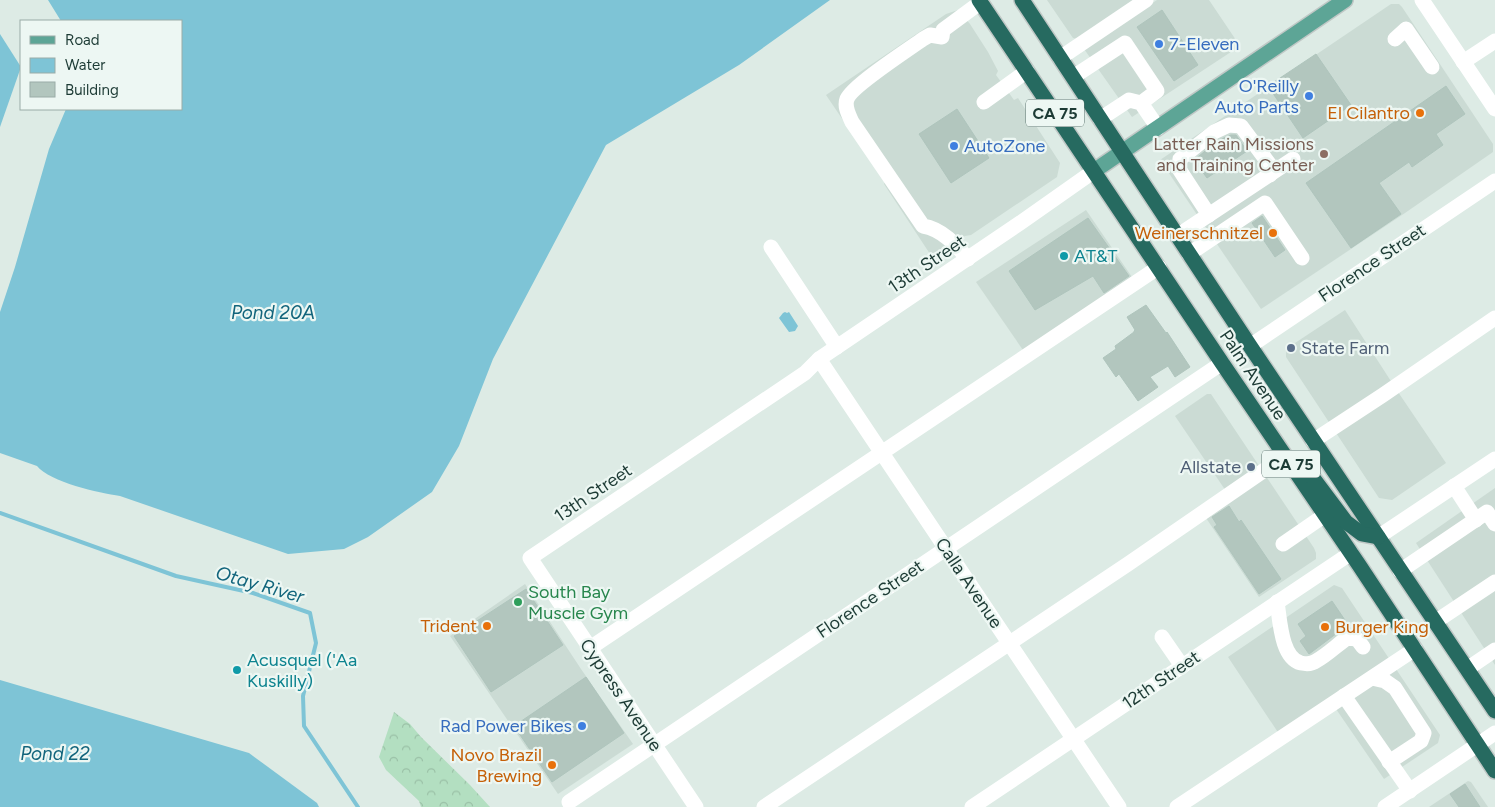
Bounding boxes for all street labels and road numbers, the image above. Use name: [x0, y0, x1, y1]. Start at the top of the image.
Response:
road number: CA 75: [1026, 100, 1084, 126]
street label: Florence Street: [1314, 219, 1430, 307]
street label: 13th Street: [884, 230, 970, 298]
street label: Palm Avenue: [1215, 326, 1291, 424]
road number: CA 75: [1262, 450, 1320, 478]
street label: 13th Street: [550, 459, 636, 527]
street label: Calla Avenue: [931, 533, 1007, 633]
street label: Florence Street: [812, 555, 928, 643]
street label: Cypress Avenue: [575, 635, 667, 756]
street label: 12th Street: [1118, 646, 1204, 714]

